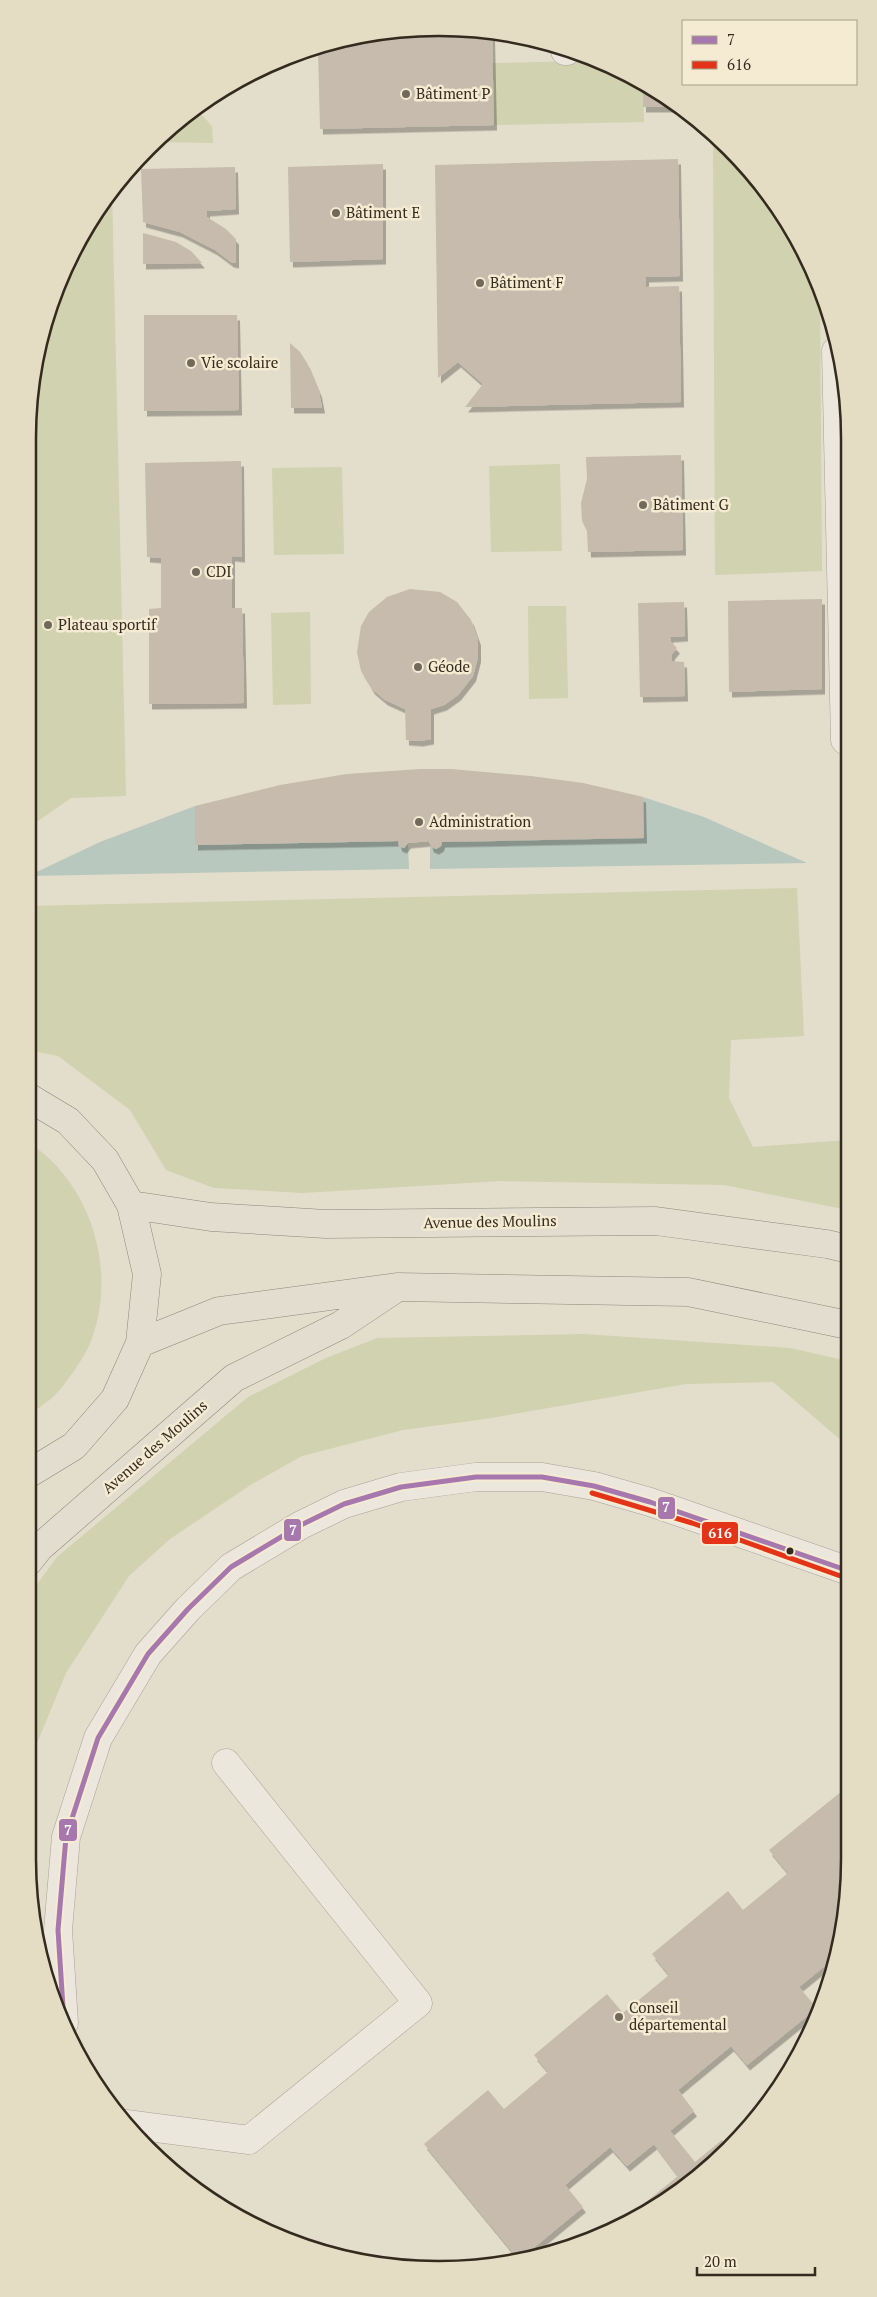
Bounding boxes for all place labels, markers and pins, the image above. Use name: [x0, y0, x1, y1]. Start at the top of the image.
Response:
place label: Bâtiment P: [416, 83, 490, 103]
marker: Bâtiment P: [400, 88, 412, 100]
place label: Bâtiment E: [346, 202, 420, 222]
marker: Bâtiment E: [330, 207, 342, 219]
place label: Bâtiment F: [490, 272, 564, 292]
marker: Bâtiment F: [474, 277, 486, 289]
place label: Vie scolaire: [201, 352, 278, 372]
marker: Vie scolaire: [185, 357, 197, 369]
place label: Bâtiment G: [653, 494, 729, 514]
marker: Bâtiment G: [637, 499, 649, 511]
place label: CDI: [206, 561, 232, 581]
marker: CDI: [190, 566, 202, 578]
place label: Plateau sportif: [58, 614, 157, 634]
marker: Plateau sportif: [42, 619, 54, 631]
place label: Géode: [428, 656, 470, 676]
marker: Géode: [412, 661, 424, 673]
place label: Administration: [429, 811, 531, 831]
marker: Administration: [413, 816, 425, 828]
unlabelled marker: [785, 1546, 795, 1556]
place label: Conseil départemental: [629, 1997, 727, 2034]
marker: Conseil départemental: [613, 2011, 625, 2023]

